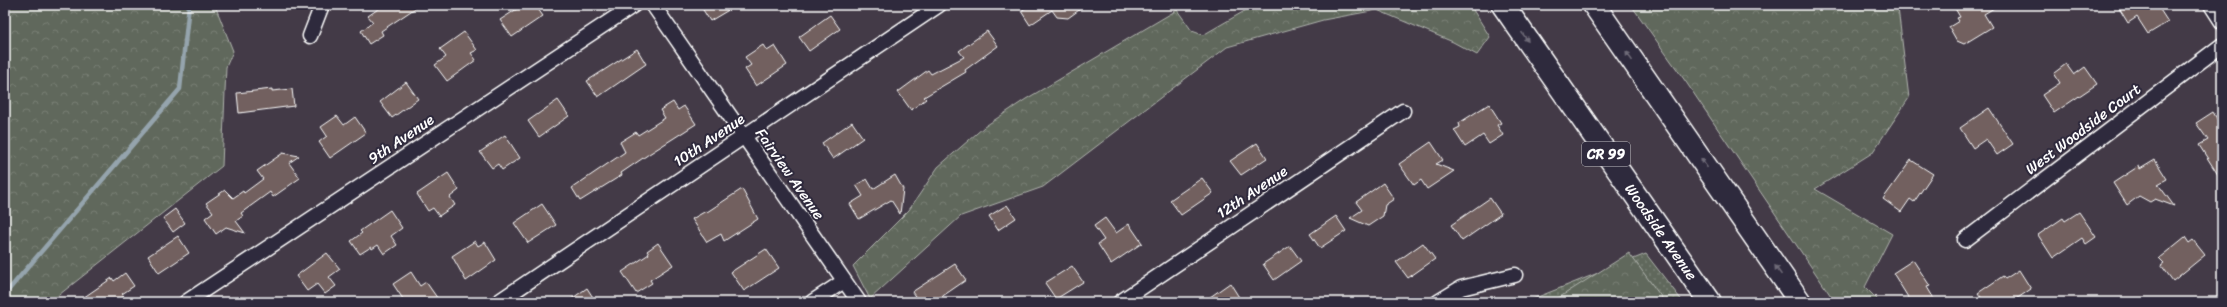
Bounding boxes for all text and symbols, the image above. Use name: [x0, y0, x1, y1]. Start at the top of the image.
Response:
one-way arrow: [1521, 32, 1529, 42]
one-way arrow: [1626, 50, 1633, 62]
street label: West Woodside Court: [2019, 76, 2147, 181]
street label: 10th Avenue: [668, 106, 750, 174]
street label: 9th Avenue: [362, 107, 440, 171]
street label: Fairview Avenue: [749, 123, 832, 226]
road number: CR 99: [1582, 142, 1630, 166]
street label: 12th Avenue: [1211, 158, 1293, 226]
one-way arrow: [1700, 158, 1708, 168]
street label: Woodside Avenue: [1618, 178, 1704, 286]
one-way arrow: [1774, 265, 1782, 275]

